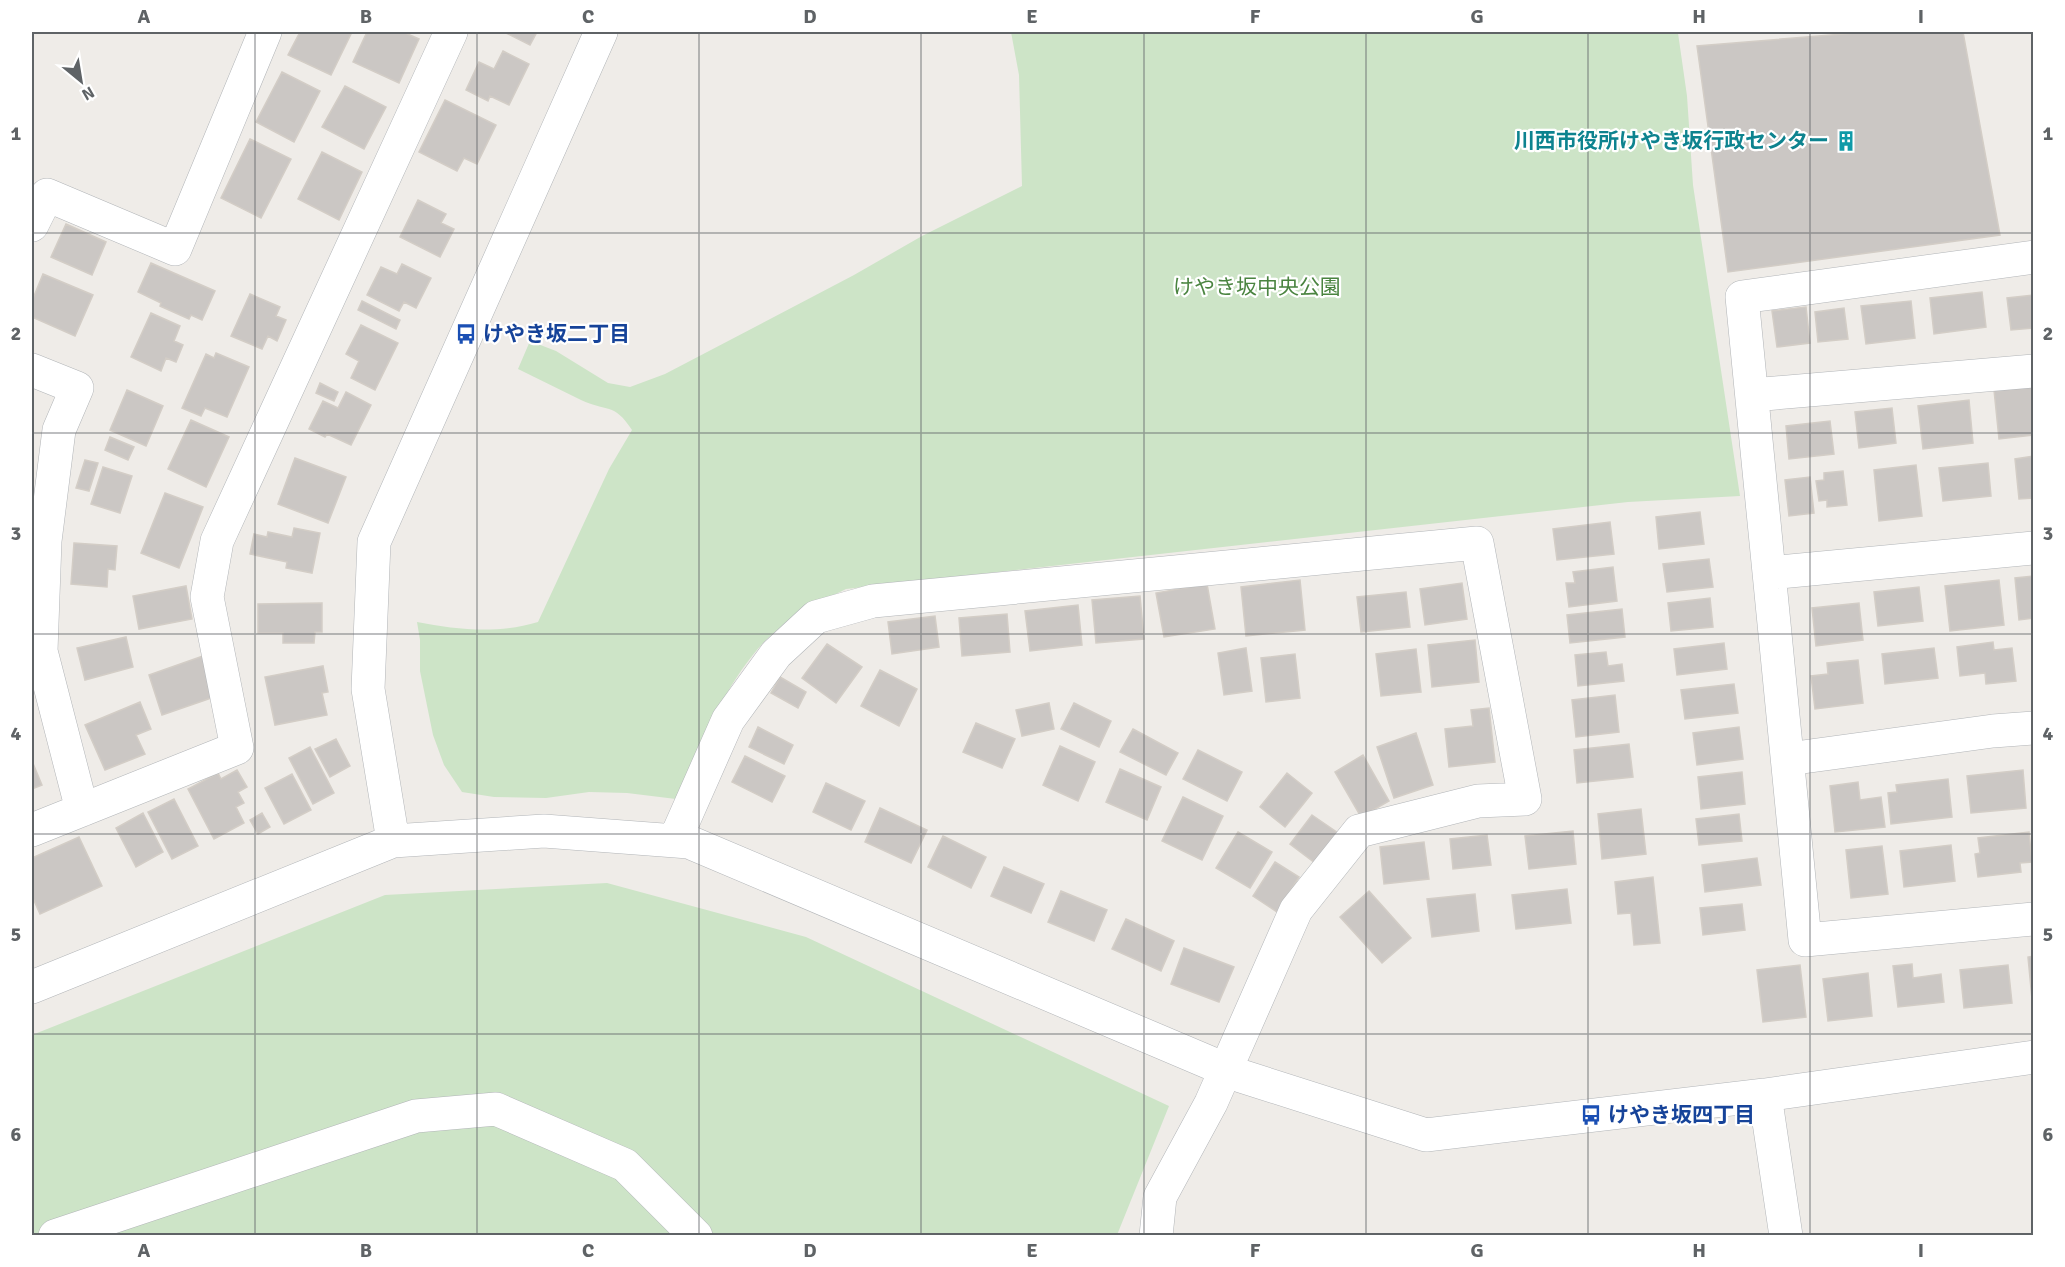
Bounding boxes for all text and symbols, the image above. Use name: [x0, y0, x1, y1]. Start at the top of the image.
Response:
text: A: [138, 4, 151, 29]
text: B: [360, 4, 372, 29]
text: C: [582, 4, 594, 29]
text: D: [803, 4, 817, 29]
text: E: [1026, 4, 1038, 29]
text: F: [1250, 4, 1261, 29]
text: G: [1470, 4, 1484, 29]
text: H: [1692, 4, 1706, 29]
text: I: [1918, 4, 1924, 29]
north arrow: [51, 51, 111, 111]
text: N: [78, 82, 98, 105]
text: 1: [11, 121, 22, 146]
text: 1: [2043, 121, 2054, 146]
place label: 川西市役所けやき坂行政センター: [1514, 128, 1829, 154]
building icon: 川西市役所けやき坂行政センター: [1834, 129, 1858, 153]
park label: けやき坂中央公園: [1173, 274, 1341, 300]
text: 2: [11, 321, 21, 346]
place label: けやき坂二丁目: [483, 321, 630, 347]
text: 2: [2043, 321, 2053, 346]
bus stop icon: けやき坂二丁目: [454, 322, 478, 346]
text: 3: [11, 521, 21, 546]
text: 3: [2043, 521, 2053, 546]
text: 4: [11, 721, 22, 746]
text: 4: [2043, 721, 2054, 746]
text: 5: [11, 922, 21, 947]
text: 5: [2043, 922, 2053, 947]
place label: けやき坂四丁目: [1608, 1102, 1755, 1128]
bus stop icon: けやき坂四丁目: [1579, 1103, 1603, 1127]
text: 6: [11, 1122, 22, 1147]
text: 6: [2043, 1122, 2054, 1147]
text: A: [138, 1238, 151, 1263]
text: B: [360, 1238, 372, 1263]
text: C: [582, 1238, 594, 1263]
text: D: [803, 1238, 817, 1263]
text: E: [1026, 1238, 1038, 1263]
text: F: [1250, 1238, 1261, 1263]
text: G: [1470, 1238, 1484, 1263]
text: H: [1692, 1238, 1706, 1263]
text: I: [1918, 1238, 1924, 1263]

